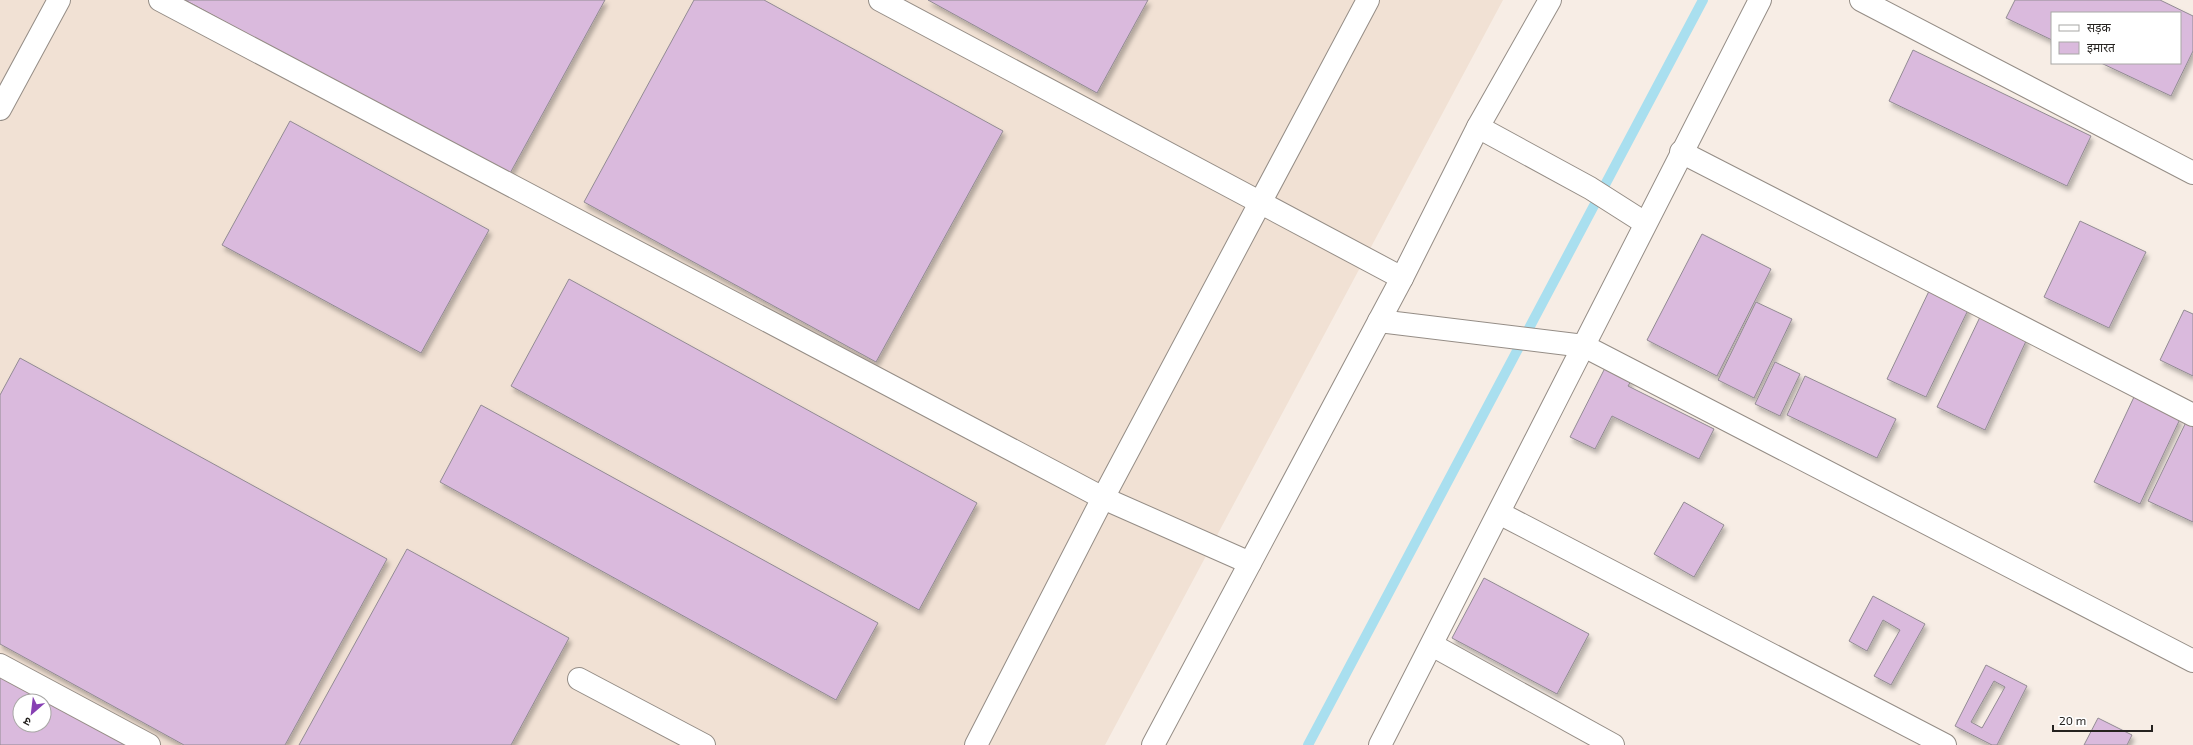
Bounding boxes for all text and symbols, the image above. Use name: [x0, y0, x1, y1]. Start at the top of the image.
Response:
legend: [2051, 12, 2181, 64]
text: सड़क: [2087, 20, 2112, 35]
text: इमारत: [2087, 40, 2116, 55]
north arrow: [12, 693, 52, 733]
scale bar: [2053, 707, 2152, 733]
text: 20 m: [2059, 713, 2086, 727]
text: उ: [21, 715, 33, 730]

